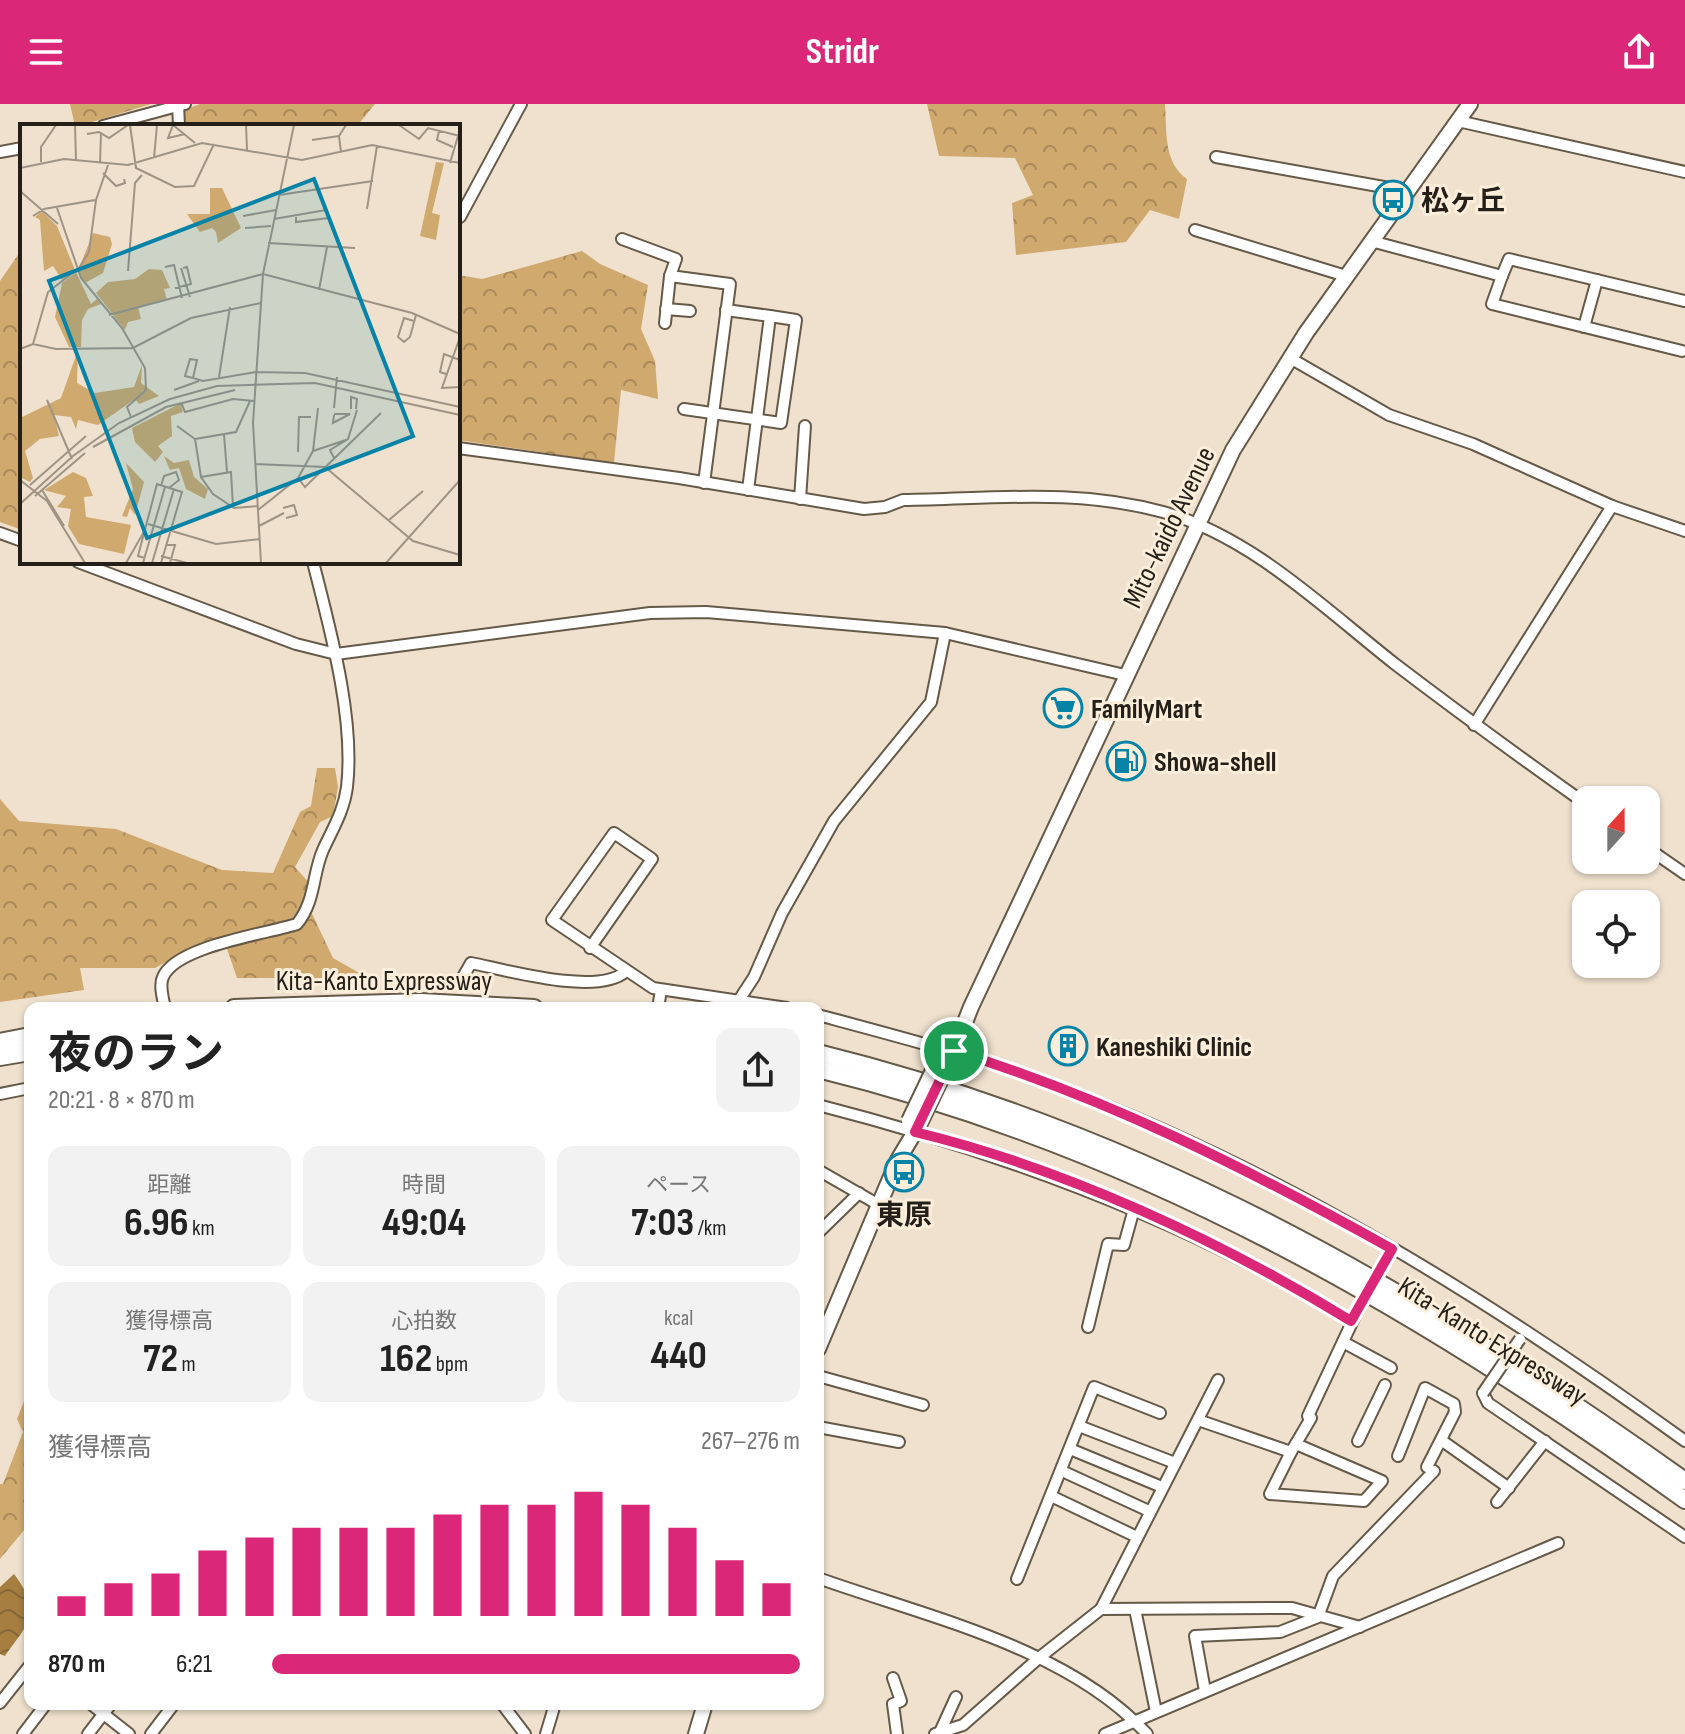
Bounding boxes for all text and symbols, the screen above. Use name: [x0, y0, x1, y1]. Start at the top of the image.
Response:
icon: menu: [24, 30, 68, 74]
icon: share: [1617, 30, 1661, 74]
text: Stridr: [806, 31, 879, 74]
inset map: [20, 124, 460, 564]
bus stop icon: 松ヶ丘: [1372, 179, 1414, 221]
place label: 松ヶ丘: [1421, 185, 1505, 218]
street label: Mito-kaido Avenue: [1116, 442, 1223, 614]
supermarket icon: FamilyMart: [1042, 687, 1084, 729]
place label: FamilyMart: [1091, 693, 1202, 726]
fuel station icon: Showa-shell: [1105, 740, 1147, 782]
place label: Showa-shell: [1154, 746, 1277, 779]
north arrow: [1572, 786, 1660, 874]
map controls: [1572, 786, 1660, 978]
button: locate: [1572, 890, 1660, 978]
street label: Kita-Kanto Expressway: [276, 965, 492, 998]
pin: [920, 1017, 988, 1085]
building icon: Kaneshiki Clinic: [1047, 1025, 1089, 1067]
text: 夜のラン: [48, 1028, 224, 1081]
button: share: [716, 1028, 800, 1112]
icon: arrive: [932, 1029, 976, 1073]
place label: Kaneshiki Clinic: [1096, 1031, 1252, 1064]
text: 20:21 · 8 × 870 m: [48, 1085, 195, 1116]
bus stop icon: 東原: [883, 1151, 925, 1193]
text: 距離: [147, 1172, 191, 1199]
text: 時間: [402, 1172, 446, 1199]
text: ペース: [646, 1172, 711, 1199]
text: 6.96: [124, 1199, 189, 1247]
text: 49:04: [382, 1199, 466, 1247]
text: 7:03: [631, 1199, 694, 1247]
place label: 東原: [876, 1199, 932, 1232]
text: km: [189, 1215, 215, 1242]
text: /km: [694, 1215, 726, 1242]
street label: Kita-Kanto Expressway: [1392, 1270, 1593, 1413]
text: kcal: [664, 1305, 693, 1332]
text: 獲得標高: [125, 1308, 213, 1335]
text: 心拍数: [391, 1308, 457, 1335]
text: 440: [650, 1332, 707, 1380]
text: 72: [143, 1335, 178, 1383]
text: 162: [380, 1335, 432, 1383]
text: m: [178, 1351, 196, 1378]
text: bpm: [432, 1351, 468, 1378]
text: 267–276 m: [701, 1426, 800, 1457]
text: 獲得標高: [48, 1433, 152, 1464]
text: 870 m: [48, 1649, 105, 1680]
text: 6:21: [176, 1649, 212, 1680]

